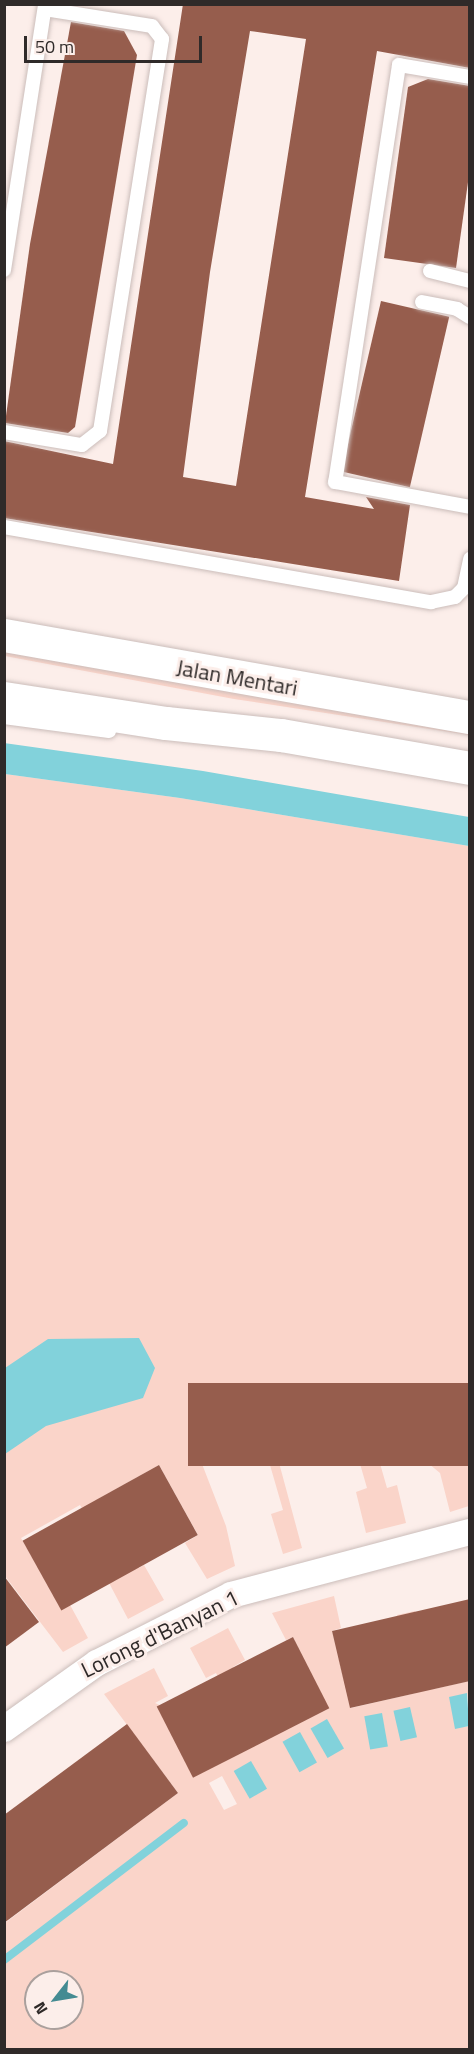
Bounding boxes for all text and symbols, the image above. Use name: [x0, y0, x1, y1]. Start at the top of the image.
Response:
scale bar: [27, 24, 206, 62]
text: 50 m: [35, 33, 74, 60]
street label: Jalan Mentari: [174, 654, 300, 702]
street label: Lorong d'Banyan 1: [77, 1584, 243, 1684]
north arrow: [24, 1970, 84, 2030]
text: N: [27, 1997, 53, 2019]

